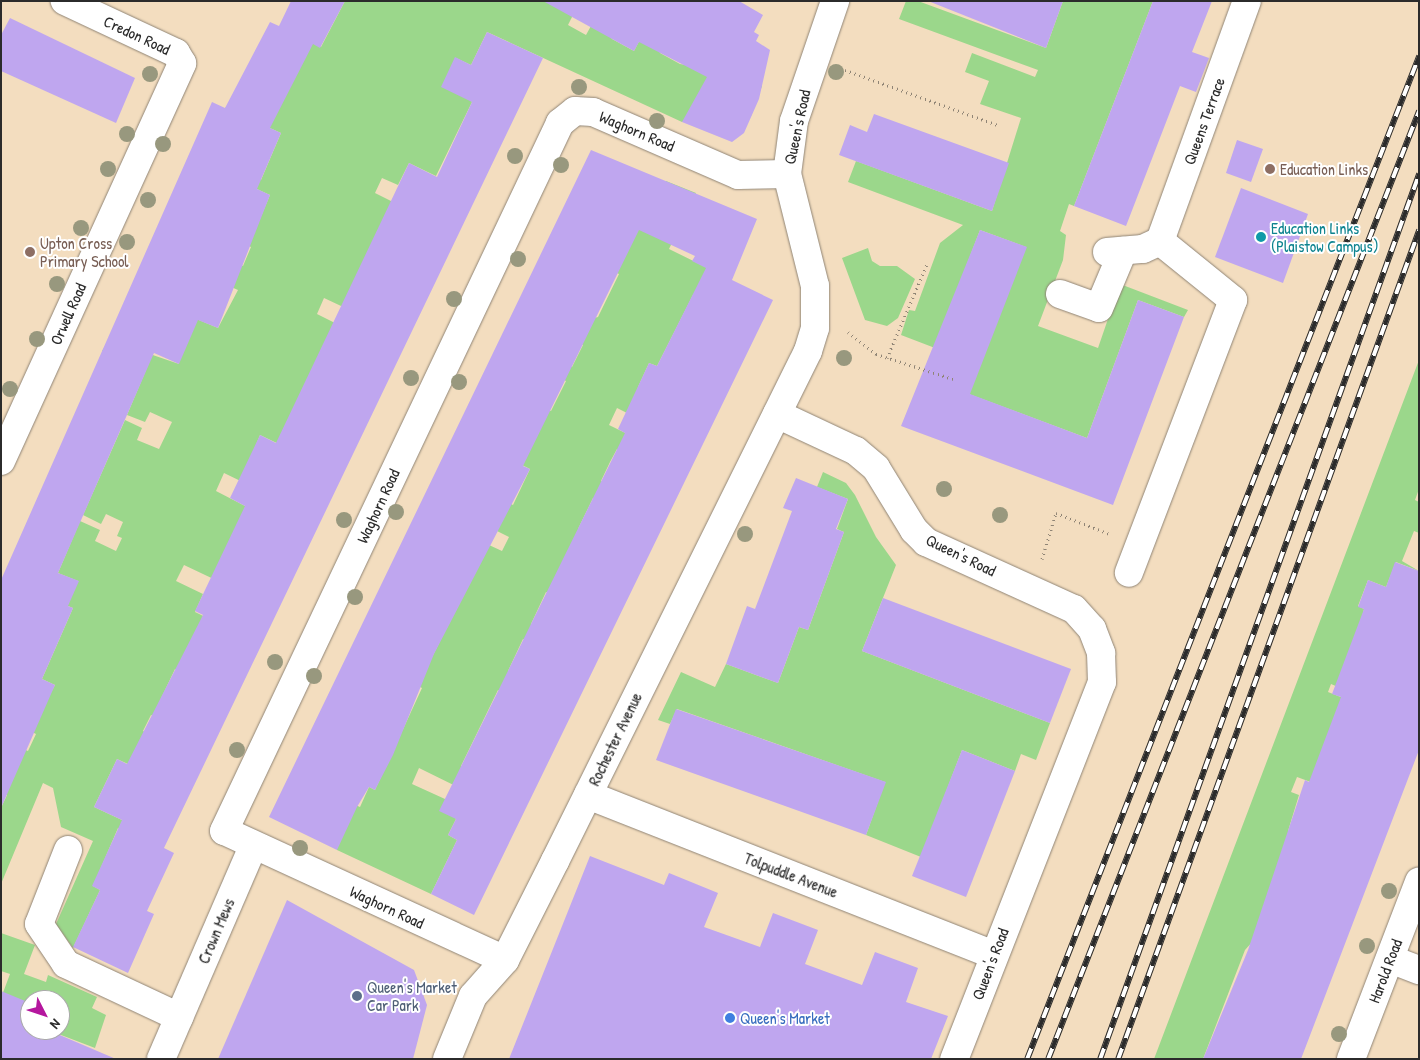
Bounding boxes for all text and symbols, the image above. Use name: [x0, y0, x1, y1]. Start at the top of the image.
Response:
street label: Credon Road: [101, 11, 173, 59]
street label: Queens Terrace: [1179, 75, 1229, 167]
street label: Queen's Road: [780, 88, 814, 166]
street label: Waghorn Road: [597, 107, 677, 155]
place label: Education Links: [1280, 159, 1368, 179]
marker: Education Links: [1264, 163, 1276, 175]
place label: Education Links (Plaistow Campus): [1271, 218, 1379, 256]
marker: Education Links (Plaistow Campus): [1255, 231, 1267, 243]
place label: Upton Cross Primary School: [40, 233, 129, 271]
marker: Upton Cross Primary School: [24, 246, 36, 258]
street label: Orwell Road: [46, 280, 90, 348]
street label: Waghorn Road: [352, 466, 404, 546]
street label: Queen's Road: [923, 530, 999, 580]
street label: Rochester Avenue: [584, 689, 646, 789]
street label: Tolpuddle Avenue: [741, 848, 841, 902]
street label: Waghorn Road: [347, 881, 427, 933]
street label: Crown Mews: [194, 895, 238, 967]
street label: Queen's Road: [968, 925, 1012, 1003]
street label: Harold Road: [1364, 936, 1406, 1006]
place label: Queen's Market Car Park: [367, 977, 457, 1015]
north arrow: [20, 990, 70, 1040]
marker: Queen's Market Car Park: [351, 990, 363, 1002]
place label: Queen's Market: [740, 1008, 830, 1028]
marker: Queen's Market: [724, 1012, 736, 1024]
text: N: [46, 1015, 66, 1034]

